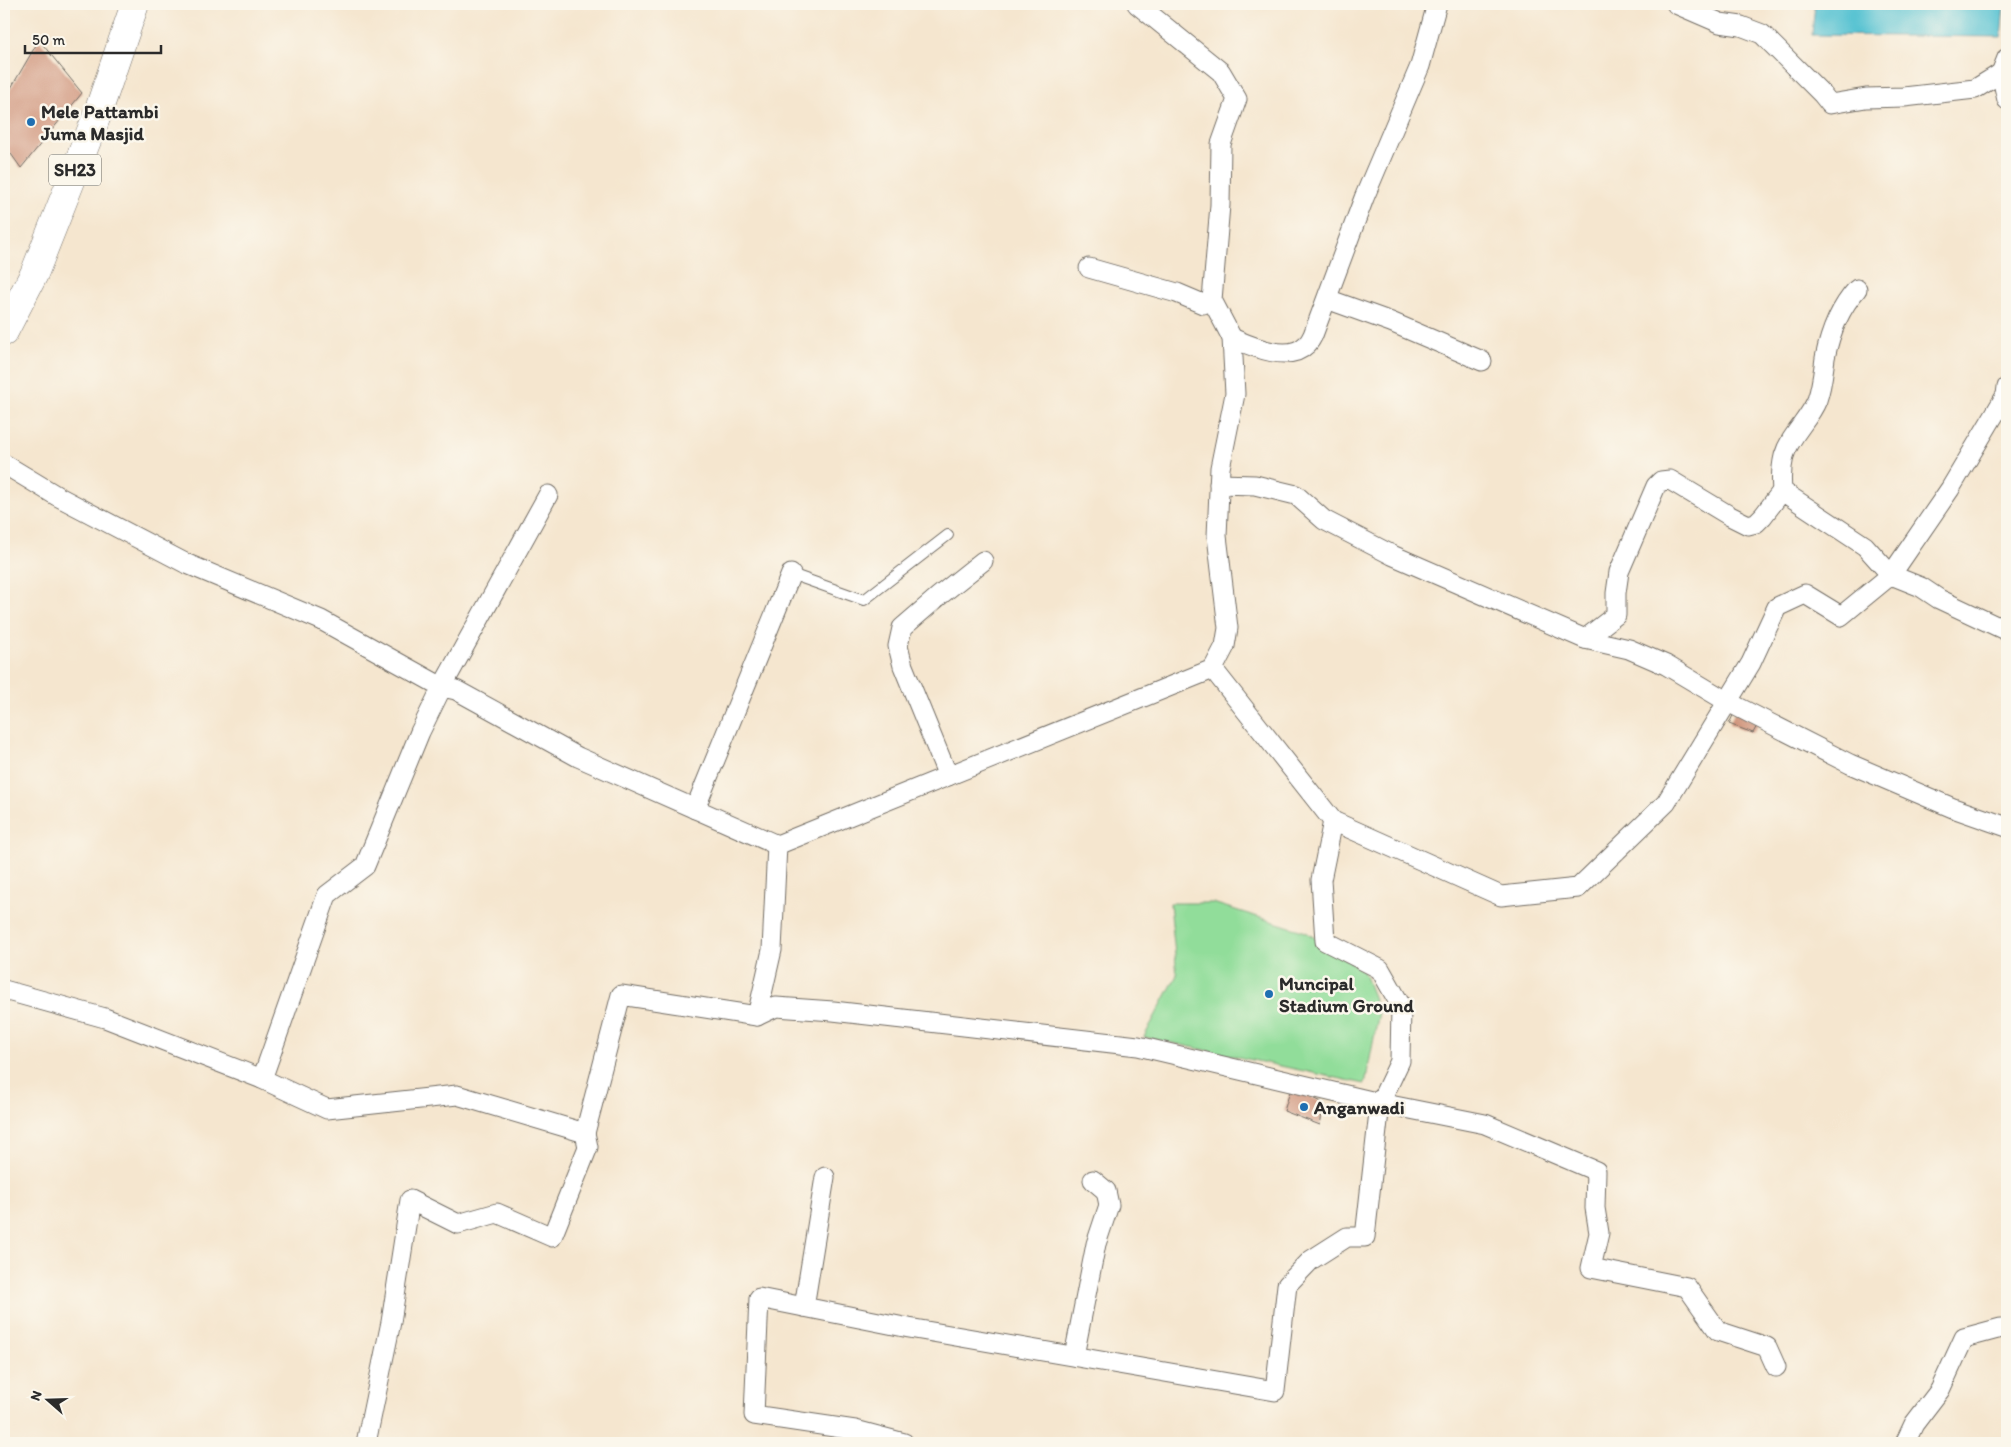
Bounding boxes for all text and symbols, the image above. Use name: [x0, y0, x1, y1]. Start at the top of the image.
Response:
scale bar: [25, 22, 161, 54]
text: 50 m: [32, 31, 65, 49]
place label: Mele Pattambi Juma Masjid: [40, 100, 159, 145]
marker: Mele Pattambi Juma Masjid: [25, 116, 37, 128]
road number: SH23: [49, 154, 101, 186]
place label: Muncipal Stadium Ground: [1279, 972, 1414, 1017]
marker: Muncipal Stadium Ground: [1263, 988, 1275, 1000]
place label: Anganwadi: [1313, 1096, 1405, 1119]
marker: Anganwadi: [1298, 1101, 1310, 1113]
north arrow: [22, 1374, 72, 1424]
text: N: [27, 1388, 46, 1403]

